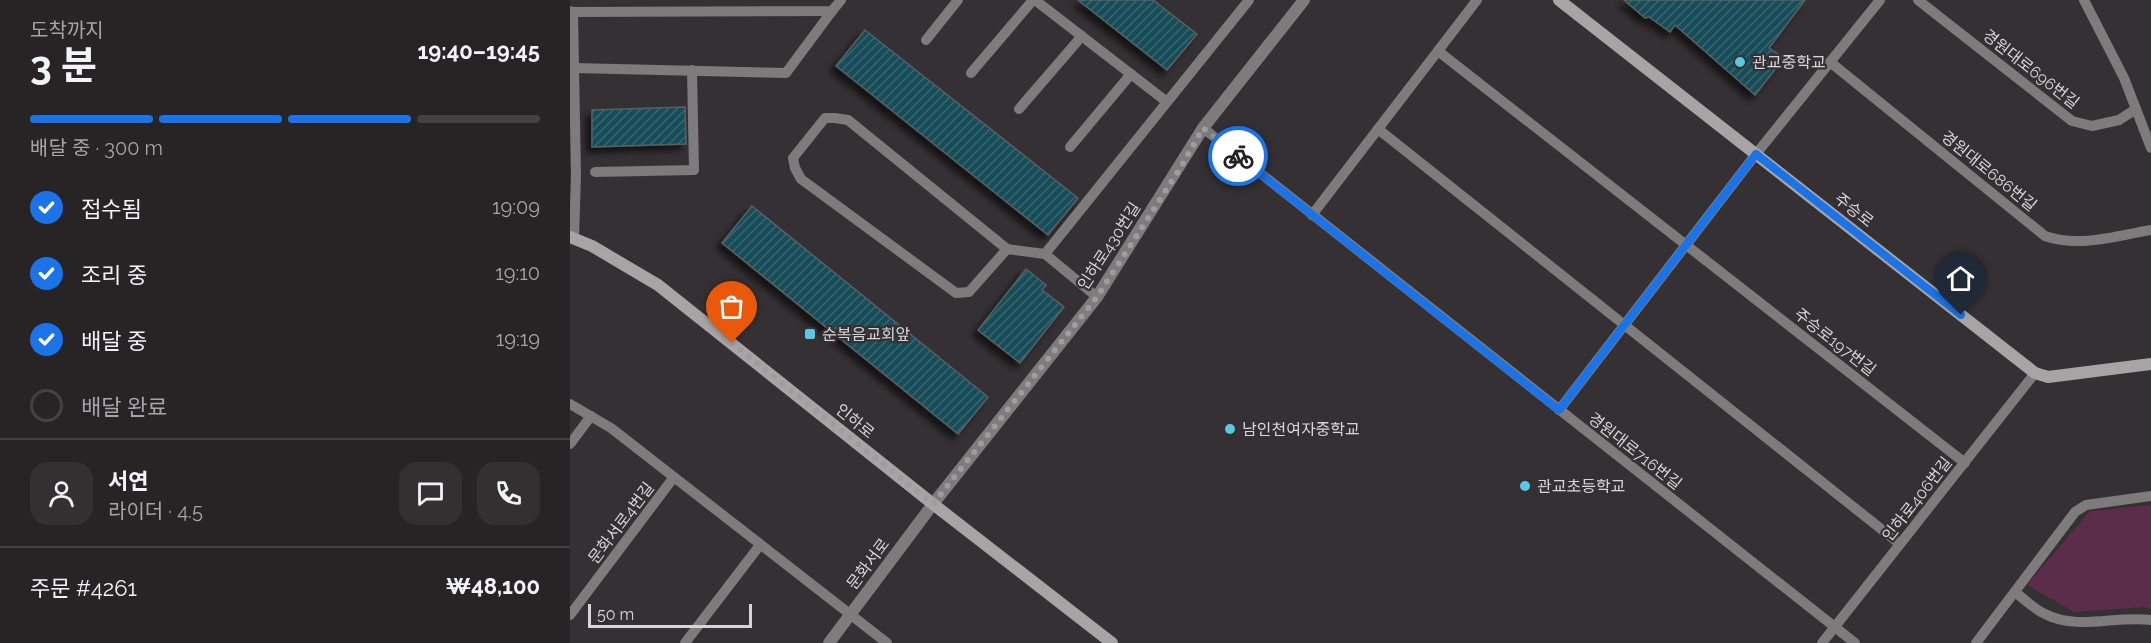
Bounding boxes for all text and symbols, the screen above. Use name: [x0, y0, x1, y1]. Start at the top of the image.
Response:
text: 도착까지: [30, 18, 104, 42]
street label: 경원대로696번길: [1979, 25, 2083, 113]
text: 19:40–19:45: [417, 38, 540, 64]
text: 3 분: [30, 42, 97, 88]
place label: 관교중학교: [1752, 53, 1826, 72]
marker: 관교중학교: [1733, 55, 1747, 69]
courier: [1208, 126, 1268, 186]
street label: 경원대로686번길: [1938, 127, 2040, 215]
text: 배달 중 · 300 m: [30, 136, 163, 160]
icon: bike: [1222, 140, 1255, 173]
street label: 주승로: [1831, 189, 1877, 231]
icon: check: [30, 191, 63, 224]
text: 19:09: [492, 195, 540, 219]
text: 접수됨: [81, 196, 142, 222]
street label: 인하로430번길: [1074, 199, 1144, 293]
pin: [1935, 253, 1986, 315]
icon: check: [30, 257, 63, 290]
text: 19:10: [495, 261, 540, 285]
text: 조리 중: [81, 262, 147, 288]
icon: home: [1944, 262, 1977, 295]
pin: [706, 281, 757, 343]
icon: bag: [715, 290, 748, 323]
street label: 주승로197번길: [1790, 304, 1880, 380]
icon: check: [30, 323, 63, 356]
place label: 순복음교회앞: [822, 325, 911, 344]
text: 19:19: [496, 327, 540, 351]
marker: 순복음교회앞: [803, 327, 817, 341]
text: 배달 중: [81, 328, 147, 354]
text: 배달 완료: [81, 394, 168, 420]
street label: 인하로: [832, 400, 878, 442]
street label: 경원대로716번길: [1584, 409, 1686, 493]
place label: 남인천여자중학교: [1242, 420, 1360, 439]
marker: 남인천여자중학교: [1223, 422, 1237, 436]
street label: 인하로406번길: [1878, 453, 1956, 545]
button: person: [30, 462, 93, 525]
button: chat: [399, 462, 462, 525]
button: phone: [477, 462, 540, 525]
text: 서연: [108, 468, 148, 494]
place label: 관교초등학교: [1537, 477, 1625, 496]
street label: 문화서로4번길: [584, 479, 658, 567]
marker: 관교초등학교: [1518, 479, 1532, 493]
text: 라이더 · 4.5: [108, 499, 203, 523]
street label: 문화서로: [843, 535, 893, 593]
text: ₩48,100: [446, 573, 540, 599]
text: 주문 #4261: [30, 575, 137, 601]
scale bar: [588, 601, 752, 628]
text: 50 m: [597, 605, 634, 624]

